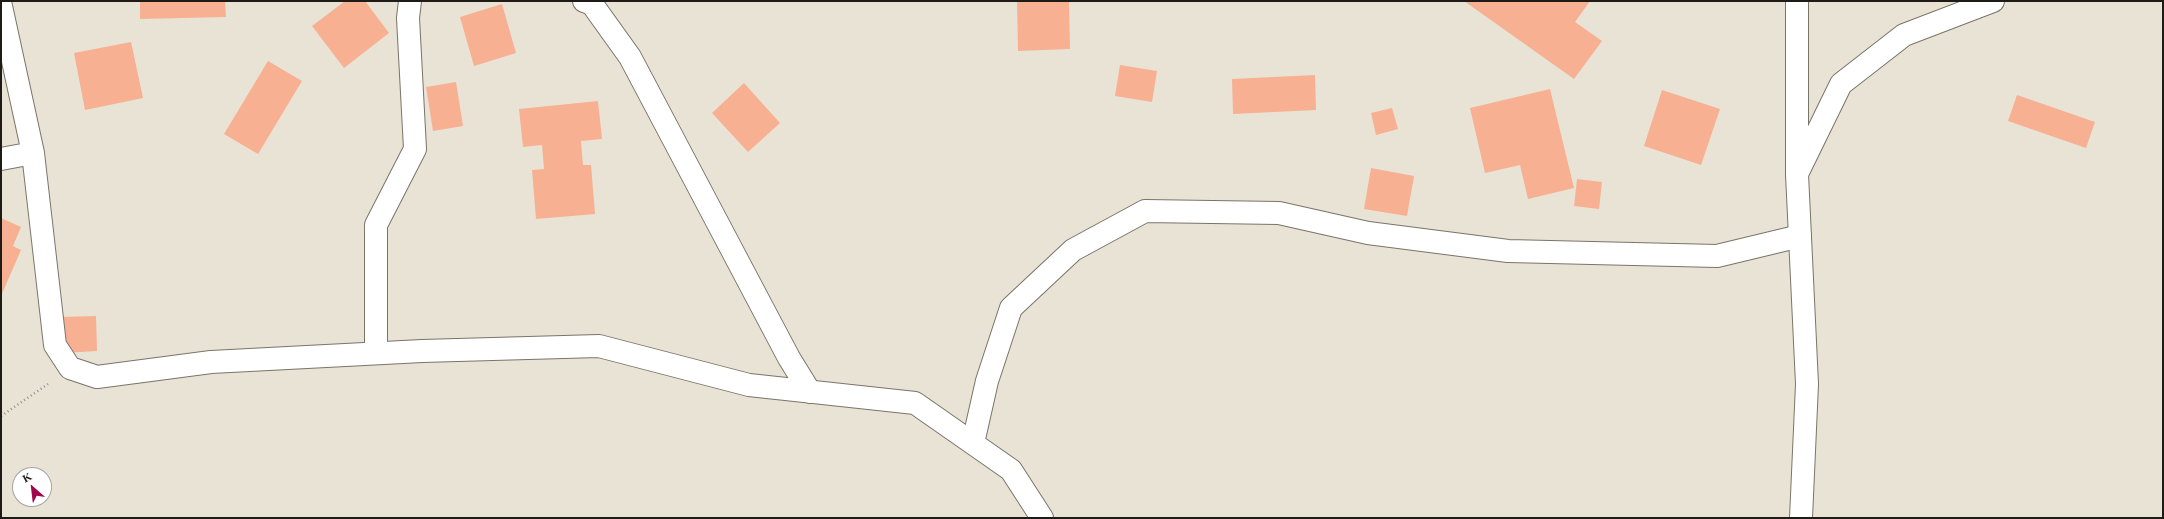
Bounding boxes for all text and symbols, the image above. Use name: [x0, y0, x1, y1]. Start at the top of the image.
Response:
north arrow: [12, 467, 52, 507]
text: K: [20, 470, 33, 485]

